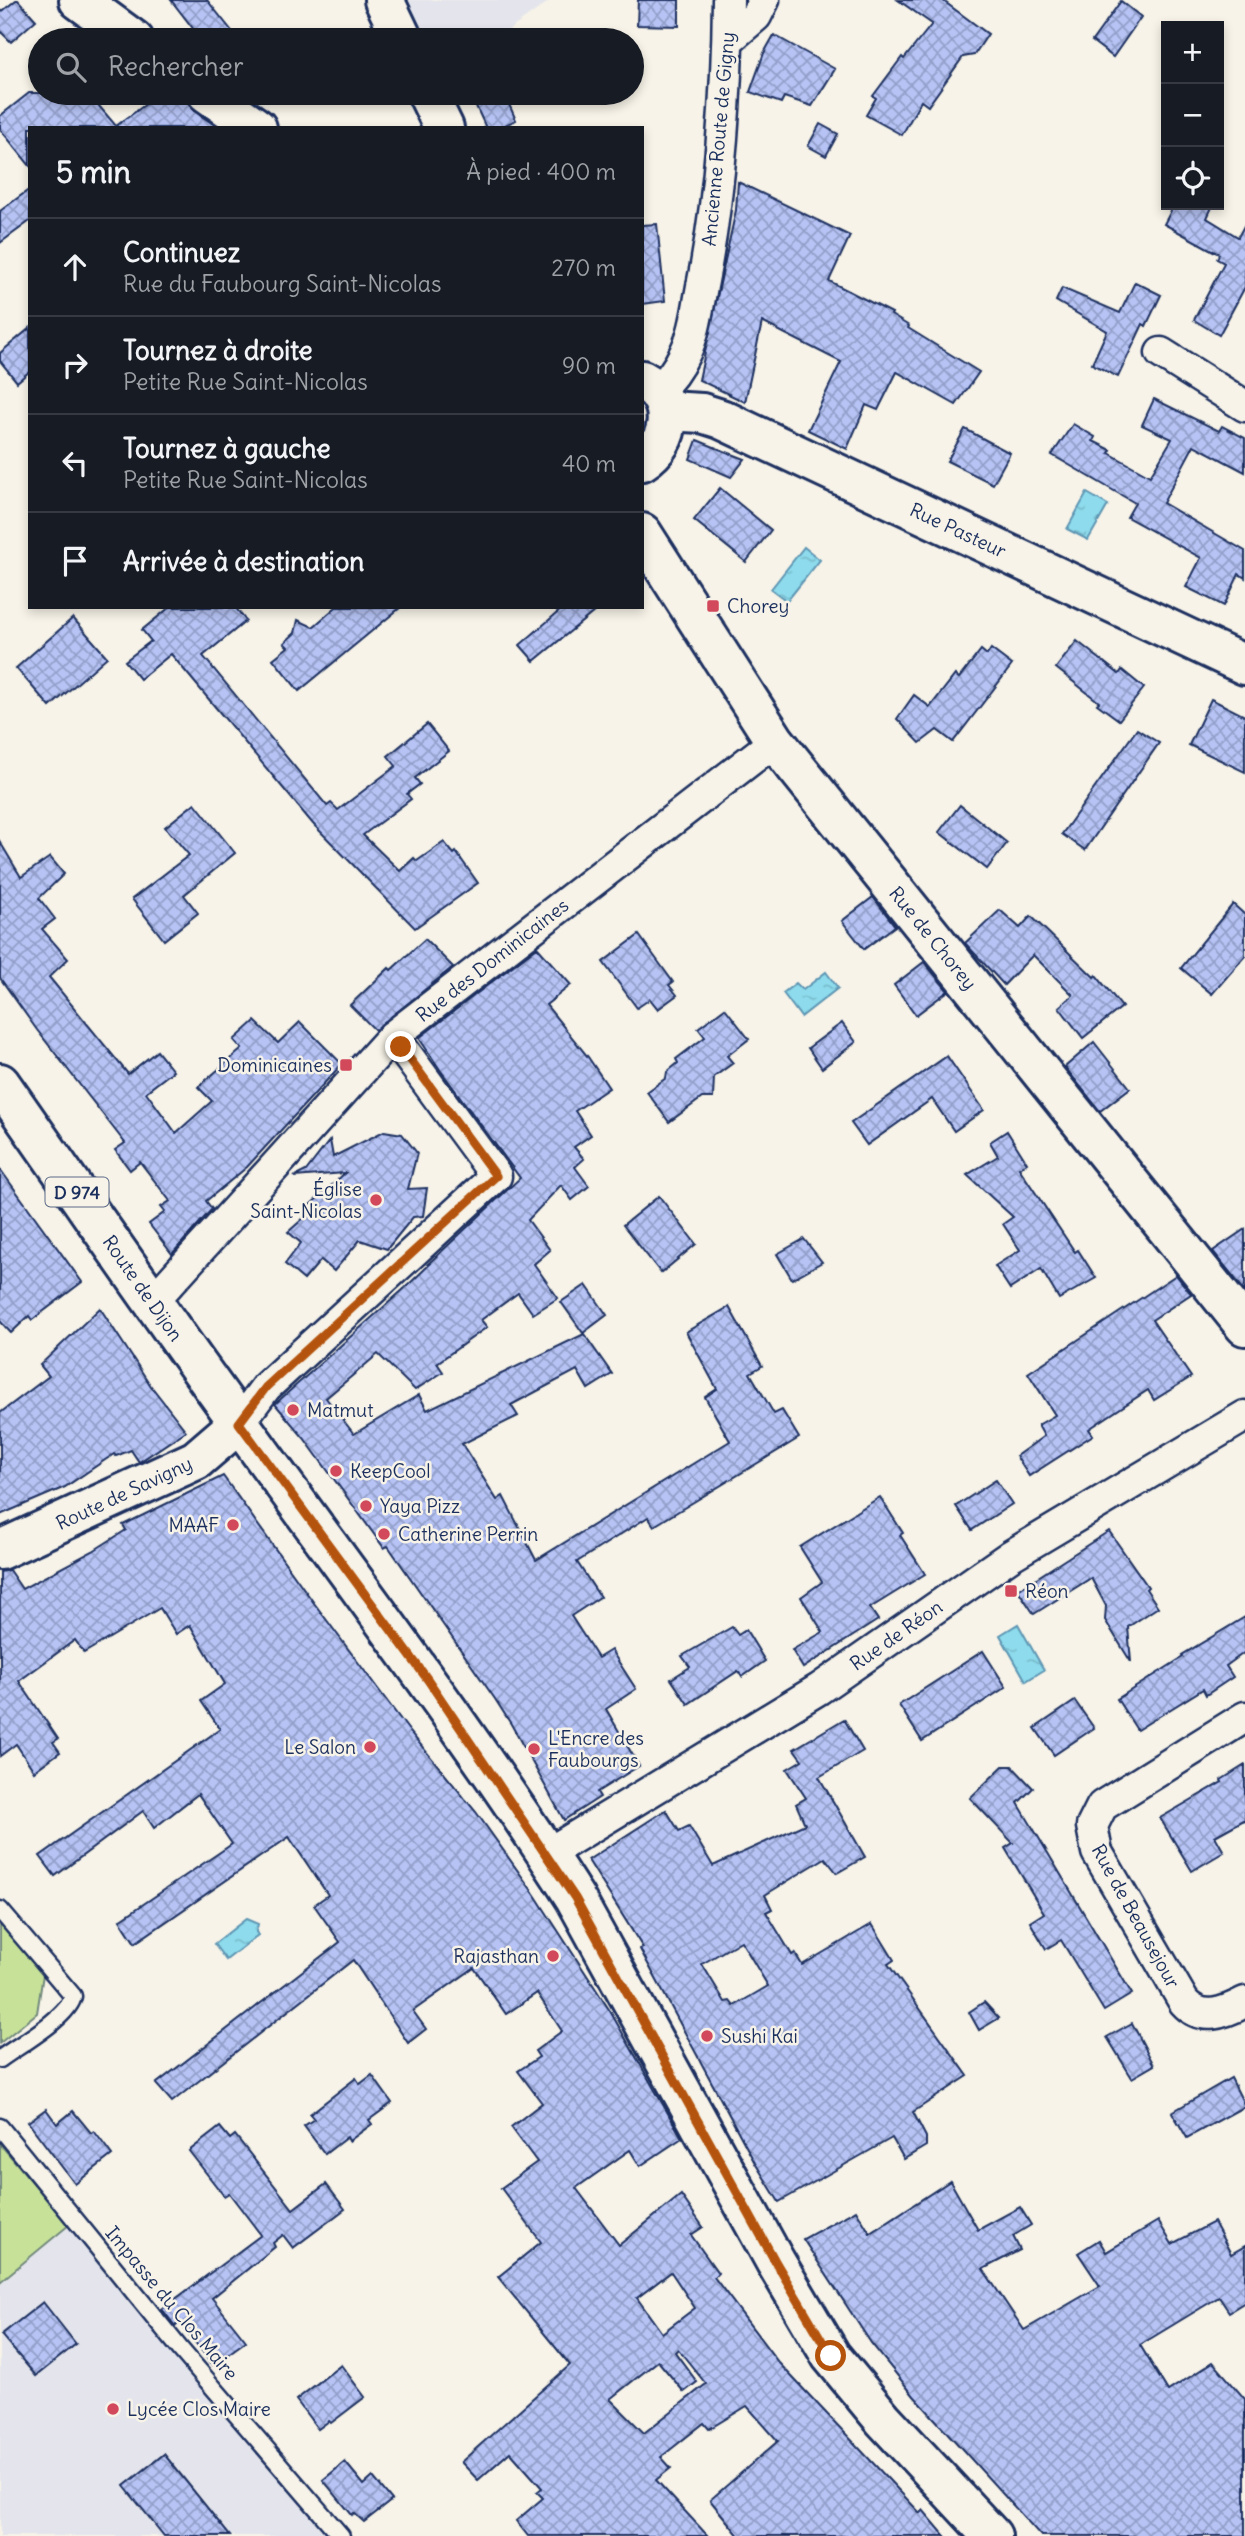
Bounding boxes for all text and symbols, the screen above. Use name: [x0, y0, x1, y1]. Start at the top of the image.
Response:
map controls: [1161, 21, 1224, 210]
button: +: [1161, 21, 1224, 84]
search box: [28, 28, 644, 105]
street label: Ancienne Route de Gigny: [697, 31, 739, 247]
icon: search: [52, 48, 90, 86]
text: Rechercher: [108, 50, 244, 83]
button: −: [1161, 84, 1224, 147]
button: locate: [1161, 147, 1224, 210]
text: 5 min: [56, 153, 131, 191]
text: À pied · 400 m: [466, 157, 616, 186]
text: Continuez: [123, 236, 240, 269]
icon: ahead: [56, 248, 94, 286]
text: 270 m: [551, 253, 616, 282]
text: Rue du Faubourg Saint-Nicolas: [123, 269, 441, 298]
text: Tournez à droite: [123, 334, 313, 367]
icon: right: [56, 346, 94, 384]
text: 90 m: [562, 351, 616, 380]
text: Petite Rue Saint-Nicolas: [123, 367, 368, 396]
text: Tournez à gauche: [123, 432, 331, 465]
icon: left: [56, 444, 94, 482]
text: 40 m: [562, 449, 616, 478]
text: Petite Rue Saint-Nicolas: [123, 465, 368, 494]
street label: Rue Pasteur: [906, 497, 1010, 563]
icon: arrive: [56, 542, 94, 580]
text: Arrivée à destination: [123, 545, 364, 578]
place label: Chorey: [727, 594, 789, 618]
marker: Chorey: [705, 598, 721, 614]
street label: Rue de Chorey: [884, 882, 982, 994]
street label: Rue des Dominicaines: [411, 893, 573, 1027]
route end: [385, 1031, 416, 1062]
place label: Dominicaines: [217, 1053, 332, 1077]
marker: Dominicaines: [338, 1057, 354, 1073]
road number: D 974: [46, 1177, 108, 1206]
place label: Église Saint-Nicolas: [250, 1177, 362, 1223]
marker: Église Saint-Nicolas: [368, 1192, 384, 1208]
street label: Route de Dijon: [98, 1230, 188, 1346]
place label: Matmut: [307, 1398, 374, 1422]
marker: Matmut: [285, 1402, 301, 1418]
street label: Route de Savigny: [52, 1451, 196, 1535]
place label: KeepCool: [350, 1459, 431, 1483]
marker: KeepCool: [328, 1463, 344, 1479]
place label: Yaya Pizz: [380, 1494, 460, 1518]
marker: Yaya Pizz: [358, 1498, 374, 1514]
place label: MAAF: [168, 1513, 219, 1537]
marker: MAAF: [225, 1517, 241, 1533]
place label: Catherine Perrin: [398, 1522, 538, 1546]
marker: Catherine Perrin: [376, 1526, 392, 1542]
place label: Réon: [1025, 1579, 1069, 1603]
marker: Réon: [1003, 1583, 1019, 1599]
street label: Rue de Réon: [845, 1594, 947, 1676]
place label: L'Encre des Faubourgs: [548, 1726, 644, 1772]
place label: Le Salon: [284, 1735, 356, 1759]
marker: Le Salon: [362, 1739, 378, 1755]
marker: L'Encre des Faubourgs: [526, 1741, 542, 1757]
street label: Rue de Beausejour: [1087, 1840, 1186, 1992]
place label: Rajasthan: [453, 1944, 539, 1968]
marker: Rajasthan: [545, 1948, 561, 1964]
place label: Sushi Kai: [721, 2024, 798, 2048]
marker: Sushi Kai: [699, 2028, 715, 2044]
street label: Impasse du Clos Maire: [101, 2221, 243, 2385]
route start: [815, 2340, 846, 2371]
place label: Lycée Clos Maire: [127, 2397, 271, 2421]
marker: Lycée Clos Maire: [105, 2401, 121, 2417]

